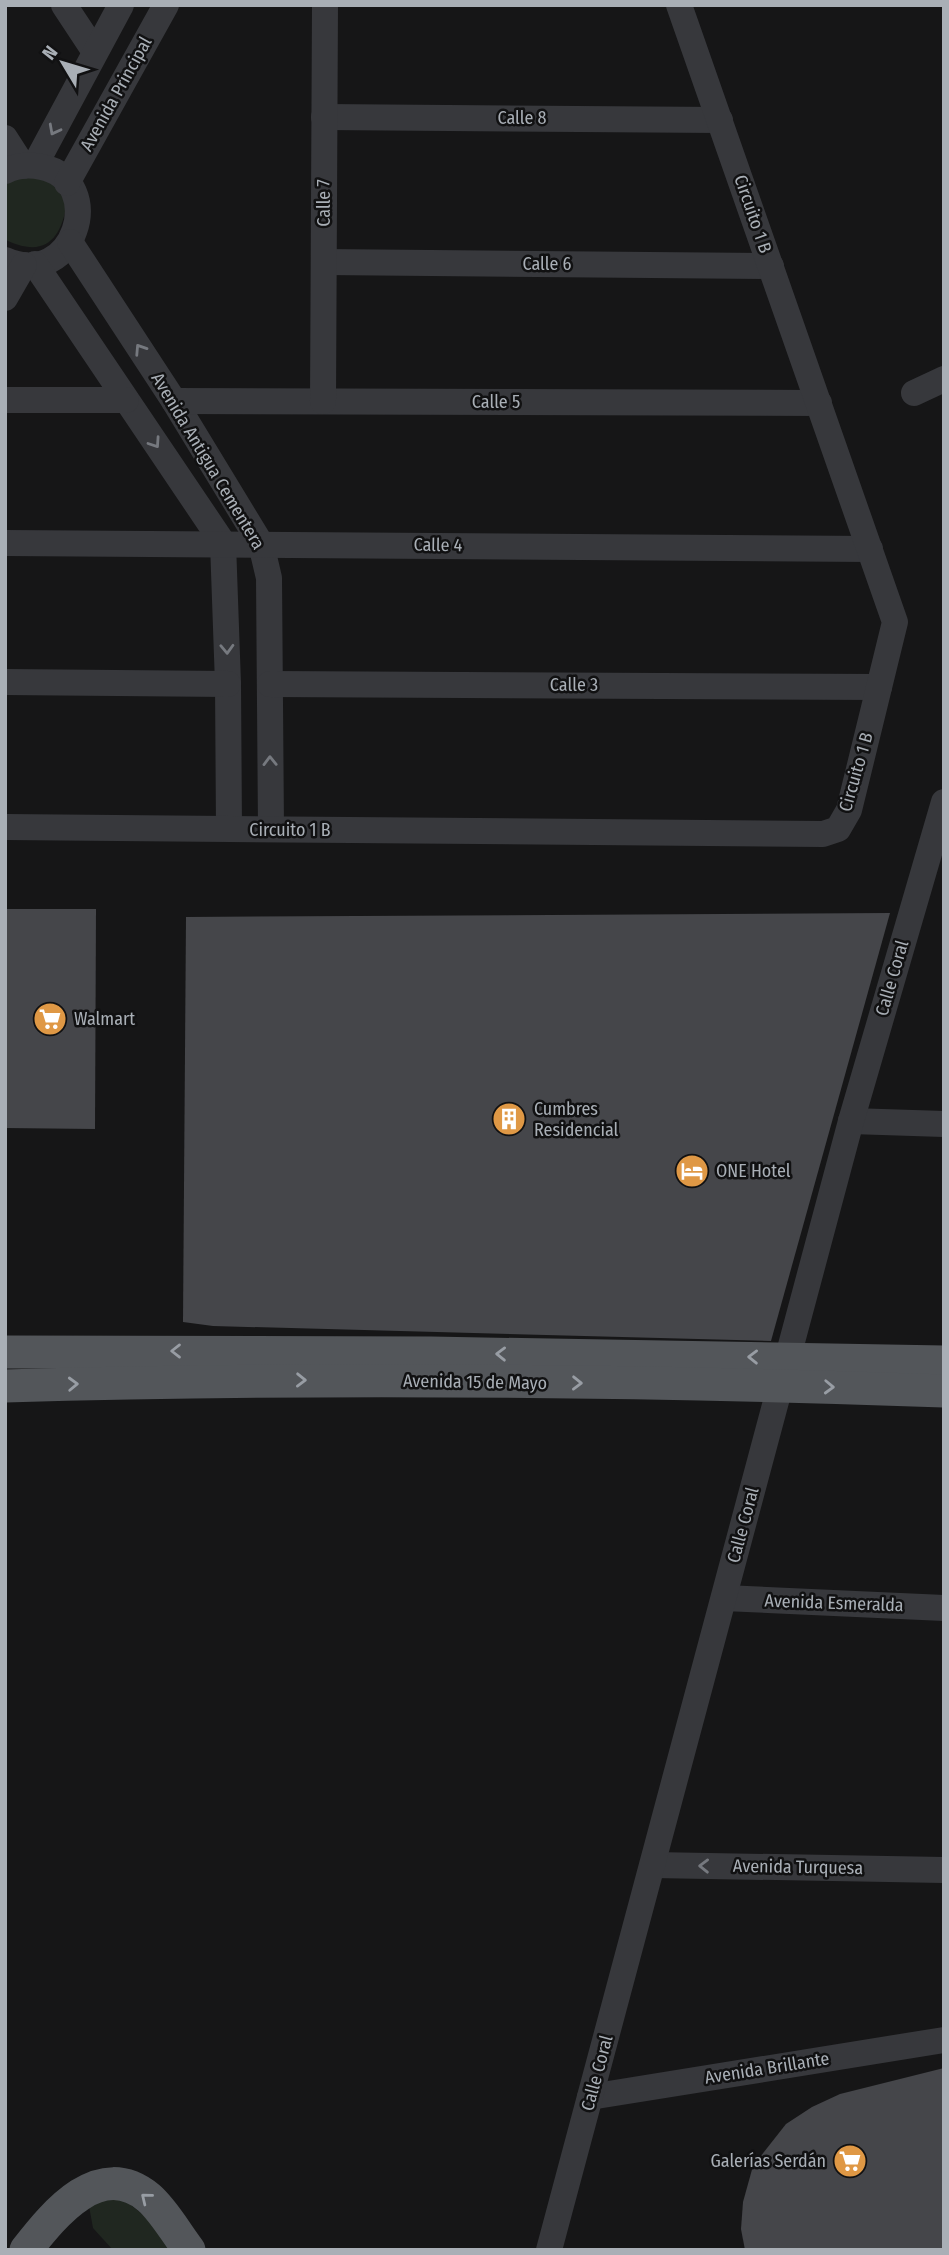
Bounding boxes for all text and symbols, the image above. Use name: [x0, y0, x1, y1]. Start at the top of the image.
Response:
north arrow: [28, 28, 98, 98]
street label: Avenida Principal: [75, 33, 157, 155]
text: N: [37, 41, 63, 64]
street label: Calle 8: [497, 107, 547, 129]
one-way arrow: [48, 123, 62, 135]
street label: Circuito 1 B: [729, 172, 777, 256]
street label: Calle 7: [313, 179, 335, 227]
street label: Calle 6: [522, 253, 572, 275]
one-way arrow: [135, 343, 148, 356]
street label: Avenida Antigua Cementera: [147, 369, 270, 553]
street label: Calle 5: [472, 391, 520, 413]
one-way arrow: [147, 435, 159, 448]
street label: Calle 4: [413, 534, 463, 556]
one-way arrow: [220, 644, 235, 655]
street label: Calle 3: [550, 674, 598, 696]
street label: Circuito 1 B: [834, 730, 878, 814]
one-way arrow: [262, 755, 278, 766]
street label: Circuito 1 B: [249, 819, 331, 841]
street label: Calle Coral: [871, 937, 913, 1018]
supermarket icon: Walmart: [31, 1000, 69, 1038]
place label: Walmart: [74, 1008, 135, 1030]
place label: Cumbres Residencial: [534, 1098, 619, 1141]
building icon: Cumbres Residencial: [490, 1100, 528, 1138]
hotel icon: ONE Hotel: [673, 1152, 711, 1190]
place label: ONE Hotel: [716, 1160, 791, 1182]
one-way arrow: [170, 1343, 180, 1359]
one-way arrow: [495, 1346, 506, 1362]
one-way arrow: [747, 1349, 758, 1365]
street label: Avenida 15 de Mayo: [403, 1370, 547, 1394]
one-way arrow: [296, 1373, 307, 1388]
one-way arrow: [573, 1375, 583, 1391]
one-way arrow: [69, 1376, 79, 1392]
one-way arrow: [824, 1380, 835, 1395]
street label: Calle Coral: [722, 1484, 764, 1565]
street label: Avenida Esmeralda: [764, 1590, 904, 1616]
street label: Avenida Turquesa: [733, 1855, 863, 1879]
one-way arrow: [698, 1858, 709, 1874]
street label: Calle Coral: [576, 2032, 618, 2113]
street label: Avenida Brillante: [703, 2047, 831, 2089]
supermarket icon: Galerías Serdán: [831, 2142, 869, 2180]
place label: Galerías Serdán: [711, 2150, 826, 2172]
one-way arrow: [141, 2193, 153, 2206]

